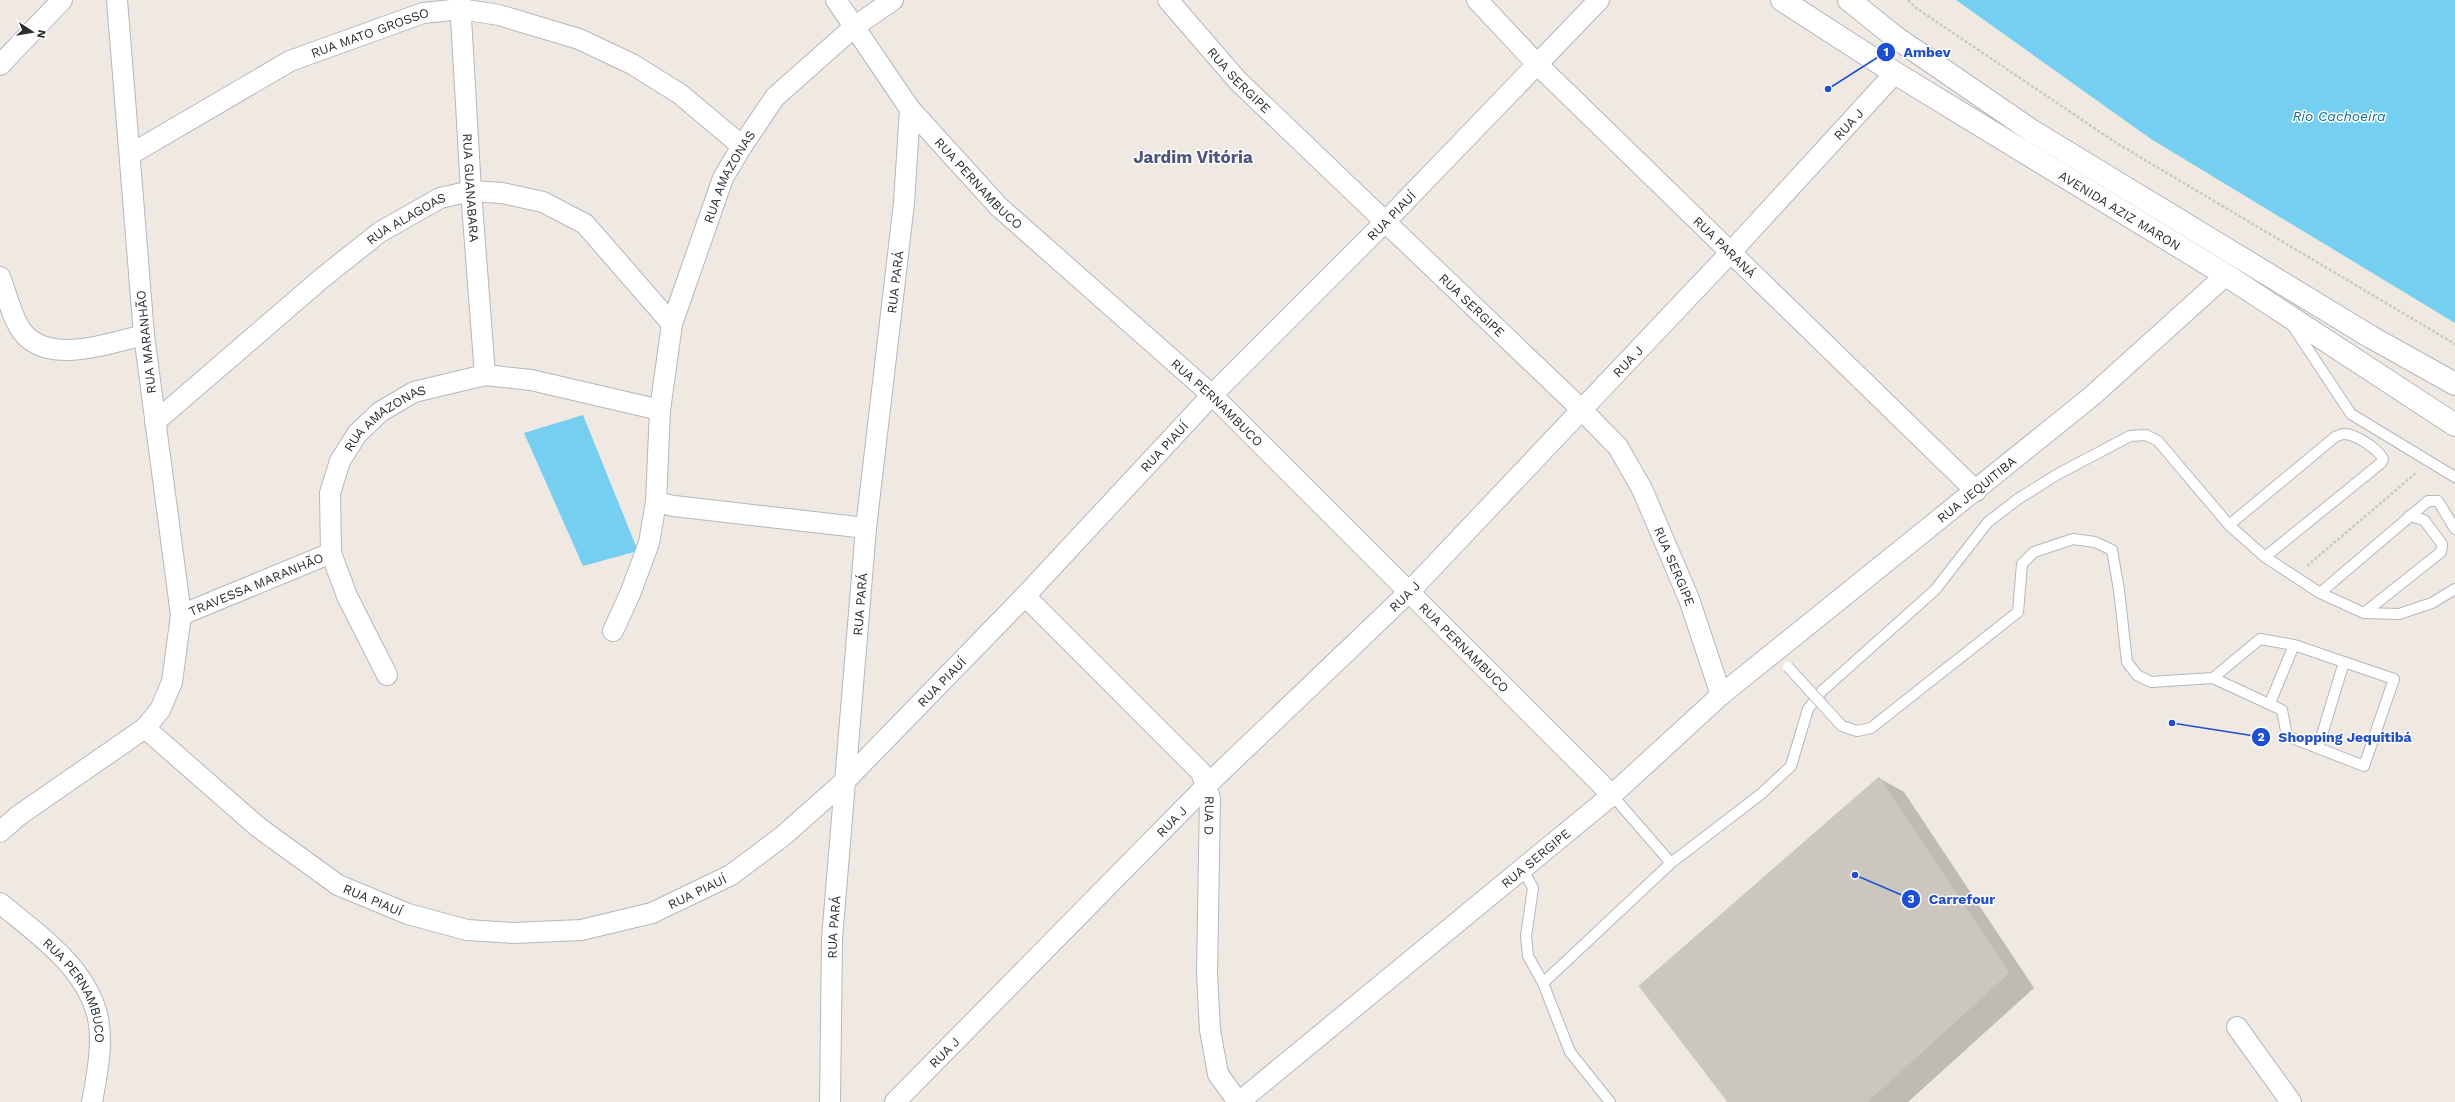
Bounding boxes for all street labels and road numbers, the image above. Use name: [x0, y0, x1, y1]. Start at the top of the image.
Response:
street label: RUA MATO GROSSO: [309, 5, 429, 60]
street label: RUA SERGIPE: [1205, 44, 1274, 116]
street label: RUA J: [1830, 105, 1866, 143]
street label: RUA AMAZONAS: [700, 127, 758, 225]
street label: RUA GUANABARA: [460, 133, 482, 243]
street label: RUA PERNAMBUCO: [932, 134, 1026, 232]
street label: AVENIDA AZIZ MARON: [2056, 167, 2184, 253]
street label: RUA PIAUÍ: [1364, 187, 1419, 243]
street label: RUA ALAGOAS: [363, 189, 447, 248]
street label: RUA PARANÁ: [1691, 213, 1760, 281]
street label: RUA PARÁ: [884, 249, 906, 314]
street label: RUA SERGIPE: [1436, 270, 1508, 340]
street label: RUA MARANHÃO: [133, 289, 159, 395]
street label: RUA J: [1609, 343, 1646, 380]
street label: RUA PERNAMBUCO: [1168, 355, 1266, 449]
street label: RUA AMAZONAS: [341, 382, 427, 454]
street label: RUA PIAUÍ: [1137, 417, 1191, 475]
street label: RUA JEQUITIBA: [1934, 453, 2019, 525]
street label: RUA SERGIPE: [1651, 524, 1698, 608]
street label: TRAVESSA MARANHÃO: [186, 550, 325, 619]
street label: RUA PARÁ: [850, 572, 870, 636]
street label: RUA J: [1386, 578, 1423, 614]
street label: RUA PERNAMBUCO: [1416, 599, 1512, 695]
street label: RUA PIAUÍ: [914, 653, 969, 710]
street label: RUA D: [1202, 796, 1218, 835]
street label: RUA J: [1153, 803, 1190, 840]
street label: RUA SERGIPE: [1498, 825, 1573, 891]
street label: RUA PIAUÍ: [665, 870, 729, 912]
street label: RUA PIAUÍ: [341, 880, 406, 919]
street label: RUA PARÁ: [824, 894, 843, 959]
street label: RUA PERNAMBUCO: [40, 935, 108, 1043]
street label: RUA J: [926, 1034, 962, 1071]

